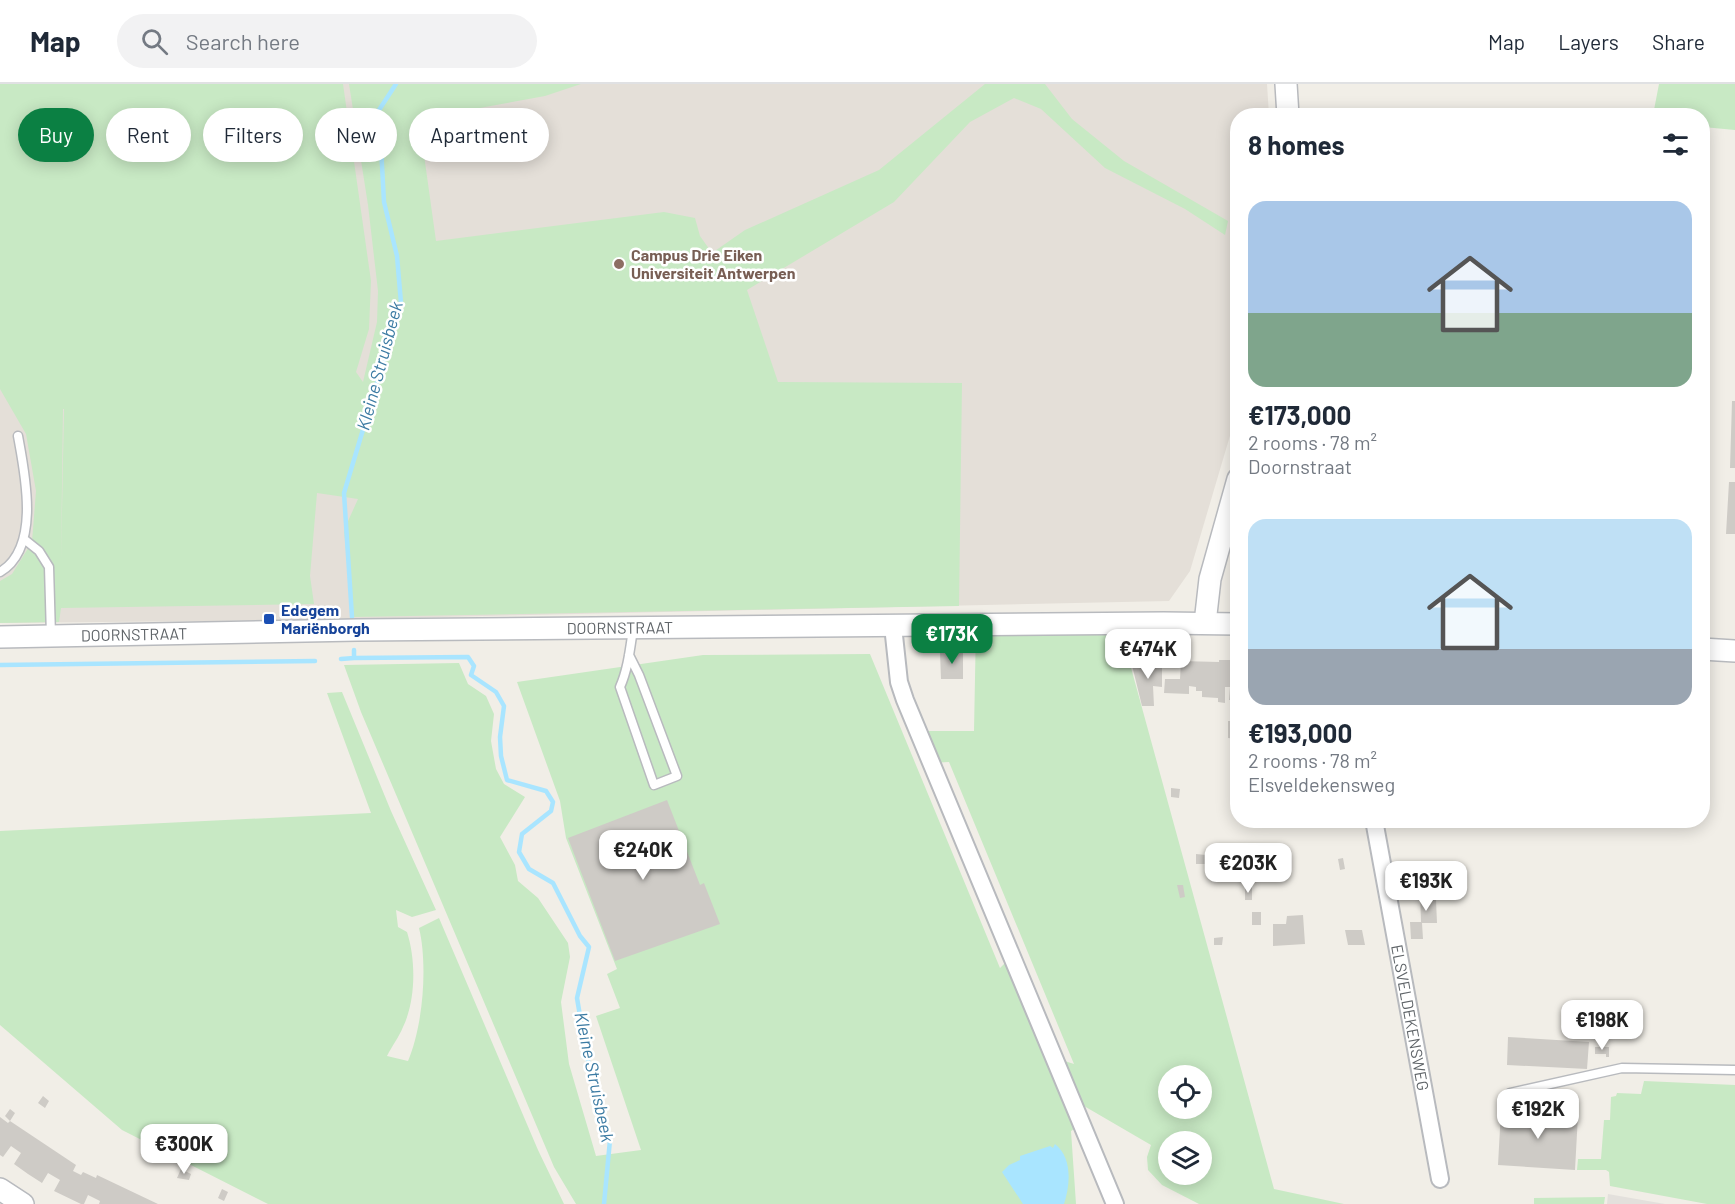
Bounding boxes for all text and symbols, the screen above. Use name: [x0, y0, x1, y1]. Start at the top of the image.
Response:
search box: [117, 14, 537, 68]
text: Map: [30, 24, 81, 58]
icon: search: [138, 25, 171, 58]
text: Search here: [186, 28, 300, 54]
text: Map: [1488, 29, 1525, 54]
text: Layers: [1558, 29, 1619, 54]
text: Share: [1652, 29, 1705, 54]
chip: Buy: [18, 108, 94, 162]
chip: Rent: [106, 108, 191, 162]
chip: Filters: [203, 108, 303, 162]
chip: New: [315, 108, 397, 162]
chip: Apartment: [409, 108, 549, 162]
icon: filters: [1659, 128, 1692, 161]
text: 8 homes: [1248, 129, 1345, 160]
icon: home: [1416, 240, 1524, 348]
place label: Campus Drie Eiken Universiteit Antwerpen: [631, 245, 796, 282]
marker: Campus Drie Eiken Universiteit Antwerpen: [612, 257, 626, 271]
water label: Kleine Struisbeek: [351, 299, 407, 433]
text: €173,000: [1248, 399, 1351, 430]
text: 2 rooms · 78 m²: [1248, 430, 1377, 454]
text: Doornstraat: [1248, 454, 1352, 478]
icon: home: [1416, 558, 1524, 666]
place label: Edegem Mariënborgh: [281, 600, 370, 637]
marker: Edegem Mariënborgh: [262, 612, 276, 626]
pin: €173K: [910, 614, 994, 665]
street label: DOORNSTRAAT: [567, 617, 673, 637]
text: €173K: [926, 621, 979, 645]
street label: DOORNSTRAAT: [81, 623, 187, 644]
pin: €474K: [1106, 629, 1190, 680]
text: €474K: [1119, 636, 1177, 660]
text: €193,000: [1248, 717, 1352, 748]
text: 2 rooms · 78 m²: [1248, 748, 1377, 772]
text: Elsveldekensweg: [1248, 772, 1395, 796]
pin: €240K: [601, 830, 685, 881]
text: €240K: [613, 837, 673, 861]
pin: €203K: [1206, 843, 1290, 894]
text: €203K: [1219, 850, 1277, 874]
pin: €193K: [1384, 861, 1468, 912]
text: €193K: [1399, 868, 1453, 892]
street label: ELSVELDEKENSWEG: [1388, 943, 1434, 1092]
pin: €198K: [1560, 1000, 1644, 1051]
text: €198K: [1575, 1007, 1629, 1031]
water label: Kleine Struisbeek: [570, 1010, 620, 1144]
map controls: [1158, 1065, 1212, 1185]
button: locate: [1158, 1065, 1212, 1119]
pin: €192K: [1496, 1089, 1580, 1140]
text: €192K: [1511, 1096, 1565, 1120]
pin: €300K: [142, 1124, 226, 1175]
text: €300K: [155, 1131, 213, 1155]
button: layers: [1158, 1131, 1212, 1185]

